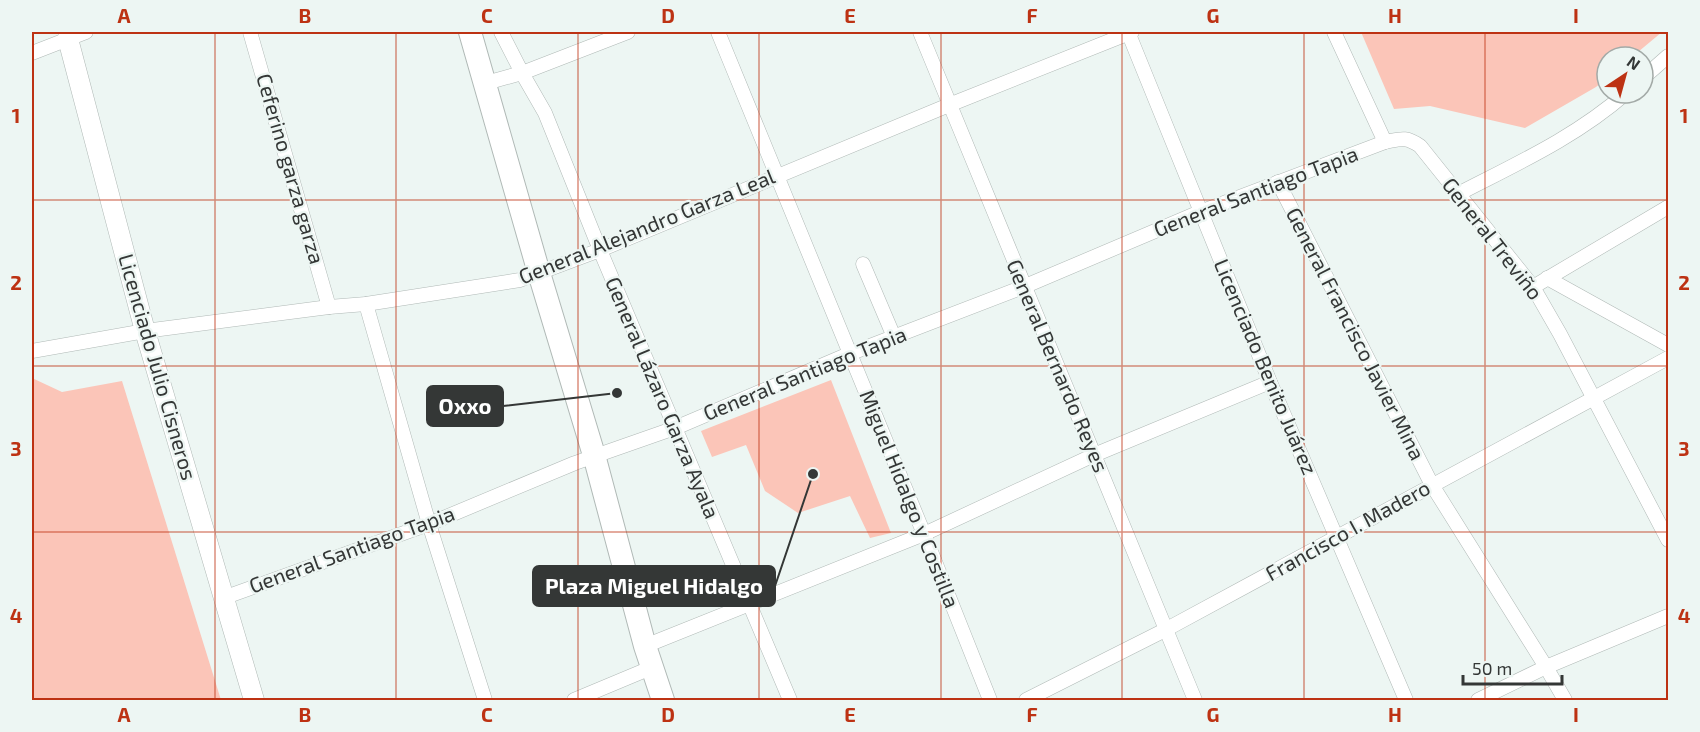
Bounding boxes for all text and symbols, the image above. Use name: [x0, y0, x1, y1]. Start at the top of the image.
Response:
text: A: [117, 3, 131, 27]
text: B: [299, 3, 311, 27]
text: C: [481, 3, 493, 27]
text: D: [661, 3, 675, 27]
text: E: [844, 3, 856, 27]
text: F: [1026, 3, 1038, 27]
text: G: [1207, 3, 1219, 27]
text: H: [1388, 3, 1402, 27]
text: I: [1573, 3, 1579, 27]
north arrow: [1595, 45, 1655, 105]
text: N: [1624, 51, 1644, 74]
street label: Ceferino garza garza: [252, 70, 331, 267]
text: 1: [12, 103, 20, 127]
text: 1: [1680, 103, 1688, 127]
street label: General Santiago Tapia: [1150, 140, 1361, 241]
street label: General Alejandro Garza Leal: [515, 162, 779, 289]
street label: General Treviño: [1438, 172, 1549, 304]
street label: General Francisco Javier Mina: [1282, 203, 1431, 464]
street label: Licenciado Julio Cisneros: [114, 251, 203, 483]
street label: General Bernardo Reyes: [1002, 255, 1115, 476]
street label: Licenciado Benito Juárez: [1210, 255, 1323, 478]
text: 2: [10, 270, 22, 294]
text: 2: [1678, 270, 1690, 294]
street label: General Lázaro Garza Ayala: [601, 273, 726, 522]
street label: General Santiago Tapia: [699, 320, 910, 425]
callout: Oxxo: [427, 386, 503, 426]
street label: Miguel Hidalgo y Costilla: [855, 386, 966, 611]
text: Oxxo: [439, 392, 491, 418]
text: 3: [10, 436, 22, 460]
text: 3: [1678, 436, 1690, 460]
street label: Francisco I. Madero: [1261, 474, 1434, 585]
street label: General Santiago Tapia: [245, 500, 458, 597]
callout: Plaza Miguel Hidalgo: [533, 566, 775, 606]
text: Plaza Miguel Hidalgo: [545, 572, 763, 598]
text: 4: [10, 603, 23, 627]
text: 4: [1678, 603, 1691, 627]
scale bar: [1463, 648, 1562, 686]
text: 50 m: [1472, 657, 1512, 679]
text: A: [117, 702, 131, 726]
text: B: [299, 702, 311, 726]
text: C: [481, 702, 493, 726]
text: D: [661, 702, 675, 726]
text: E: [844, 702, 856, 726]
text: F: [1026, 702, 1038, 726]
text: G: [1207, 702, 1219, 726]
text: H: [1388, 702, 1402, 726]
text: I: [1573, 702, 1579, 726]

